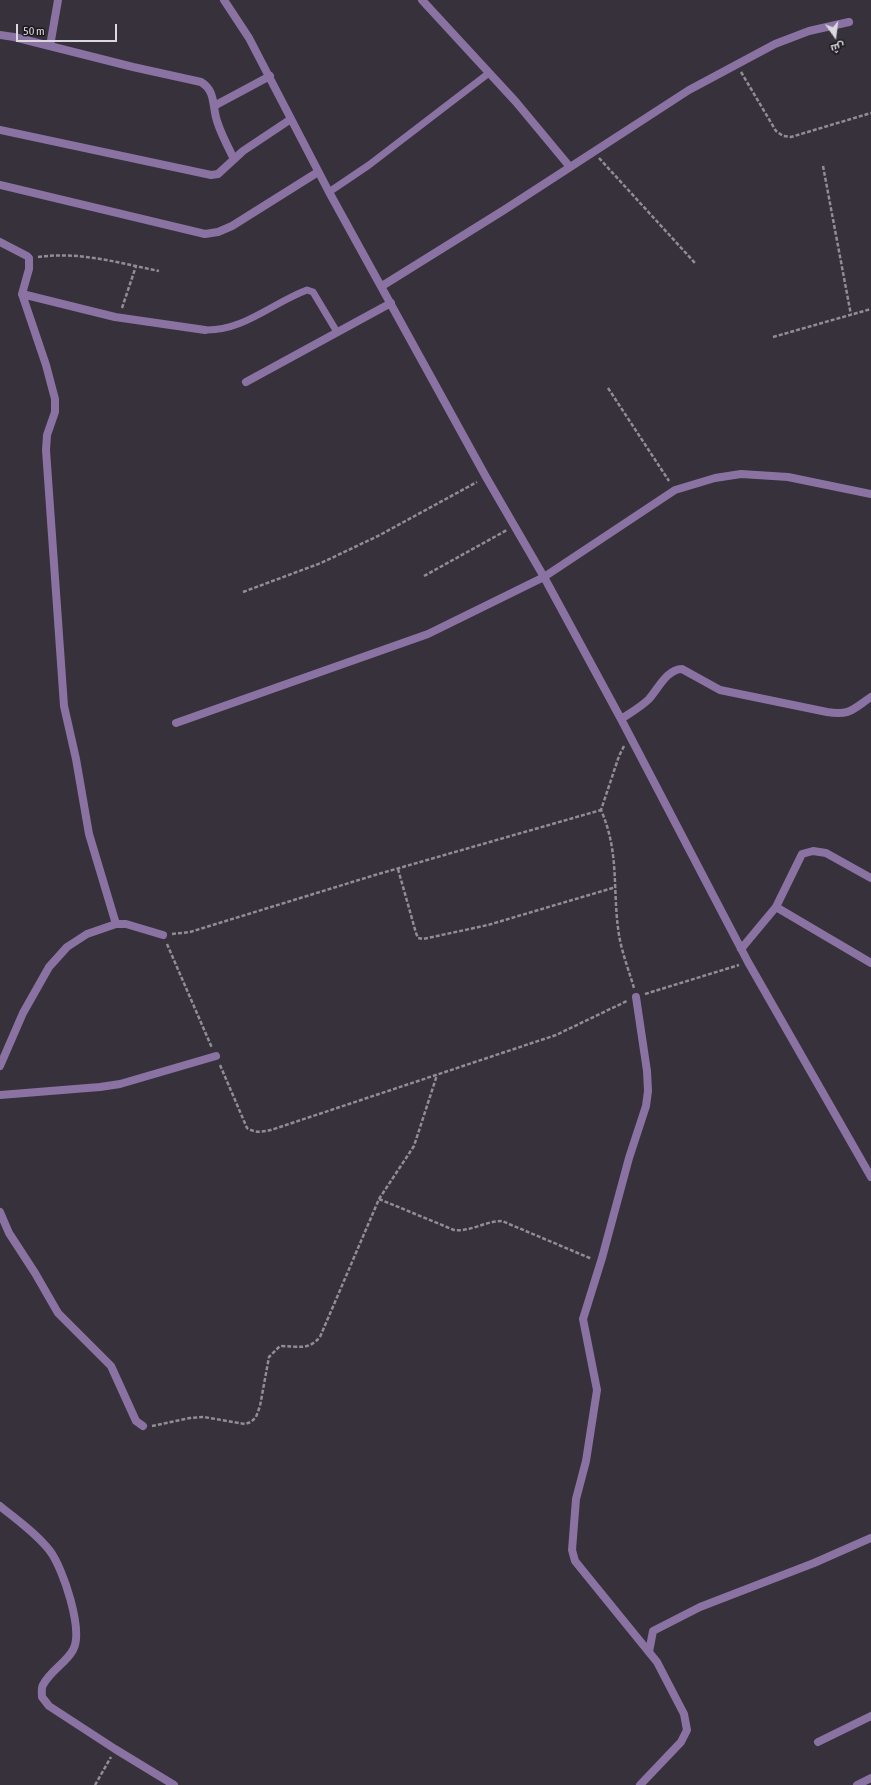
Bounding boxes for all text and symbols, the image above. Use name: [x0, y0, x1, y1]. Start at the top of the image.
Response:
scale bar: [18, 16, 119, 42]
north arrow: [815, 16, 855, 56]
text: 50 m: [23, 24, 45, 38]
text: ش: [830, 40, 846, 55]

